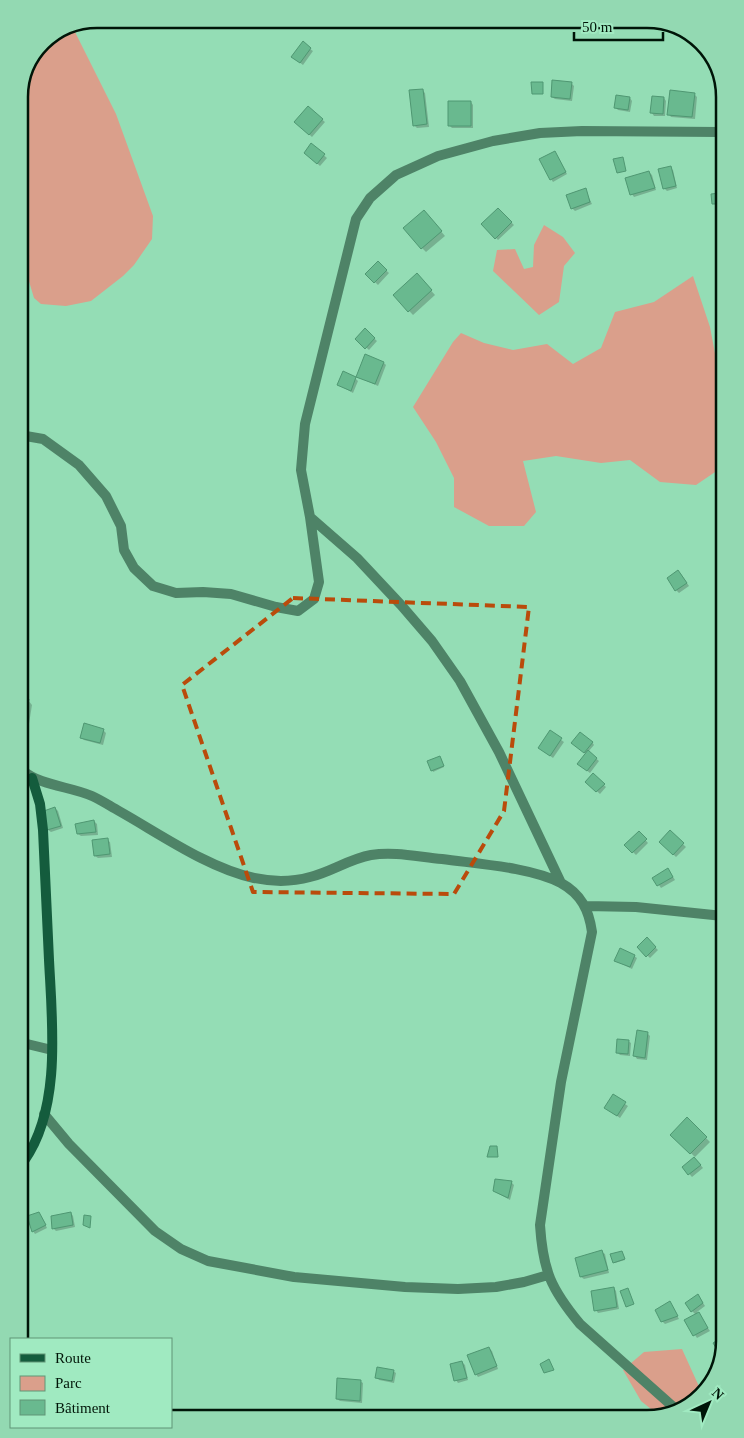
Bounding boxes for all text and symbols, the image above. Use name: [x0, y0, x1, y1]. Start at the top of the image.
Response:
scale bar: [574, 10, 663, 42]
text: 50 m: [582, 19, 613, 35]
legend: [10, 1338, 172, 1428]
text: Route: [55, 1350, 91, 1366]
text: Parc: [55, 1375, 82, 1391]
north arrow: [684, 1378, 734, 1428]
text: N: [709, 1385, 727, 1403]
text: Bâtiment: [55, 1400, 111, 1416]

